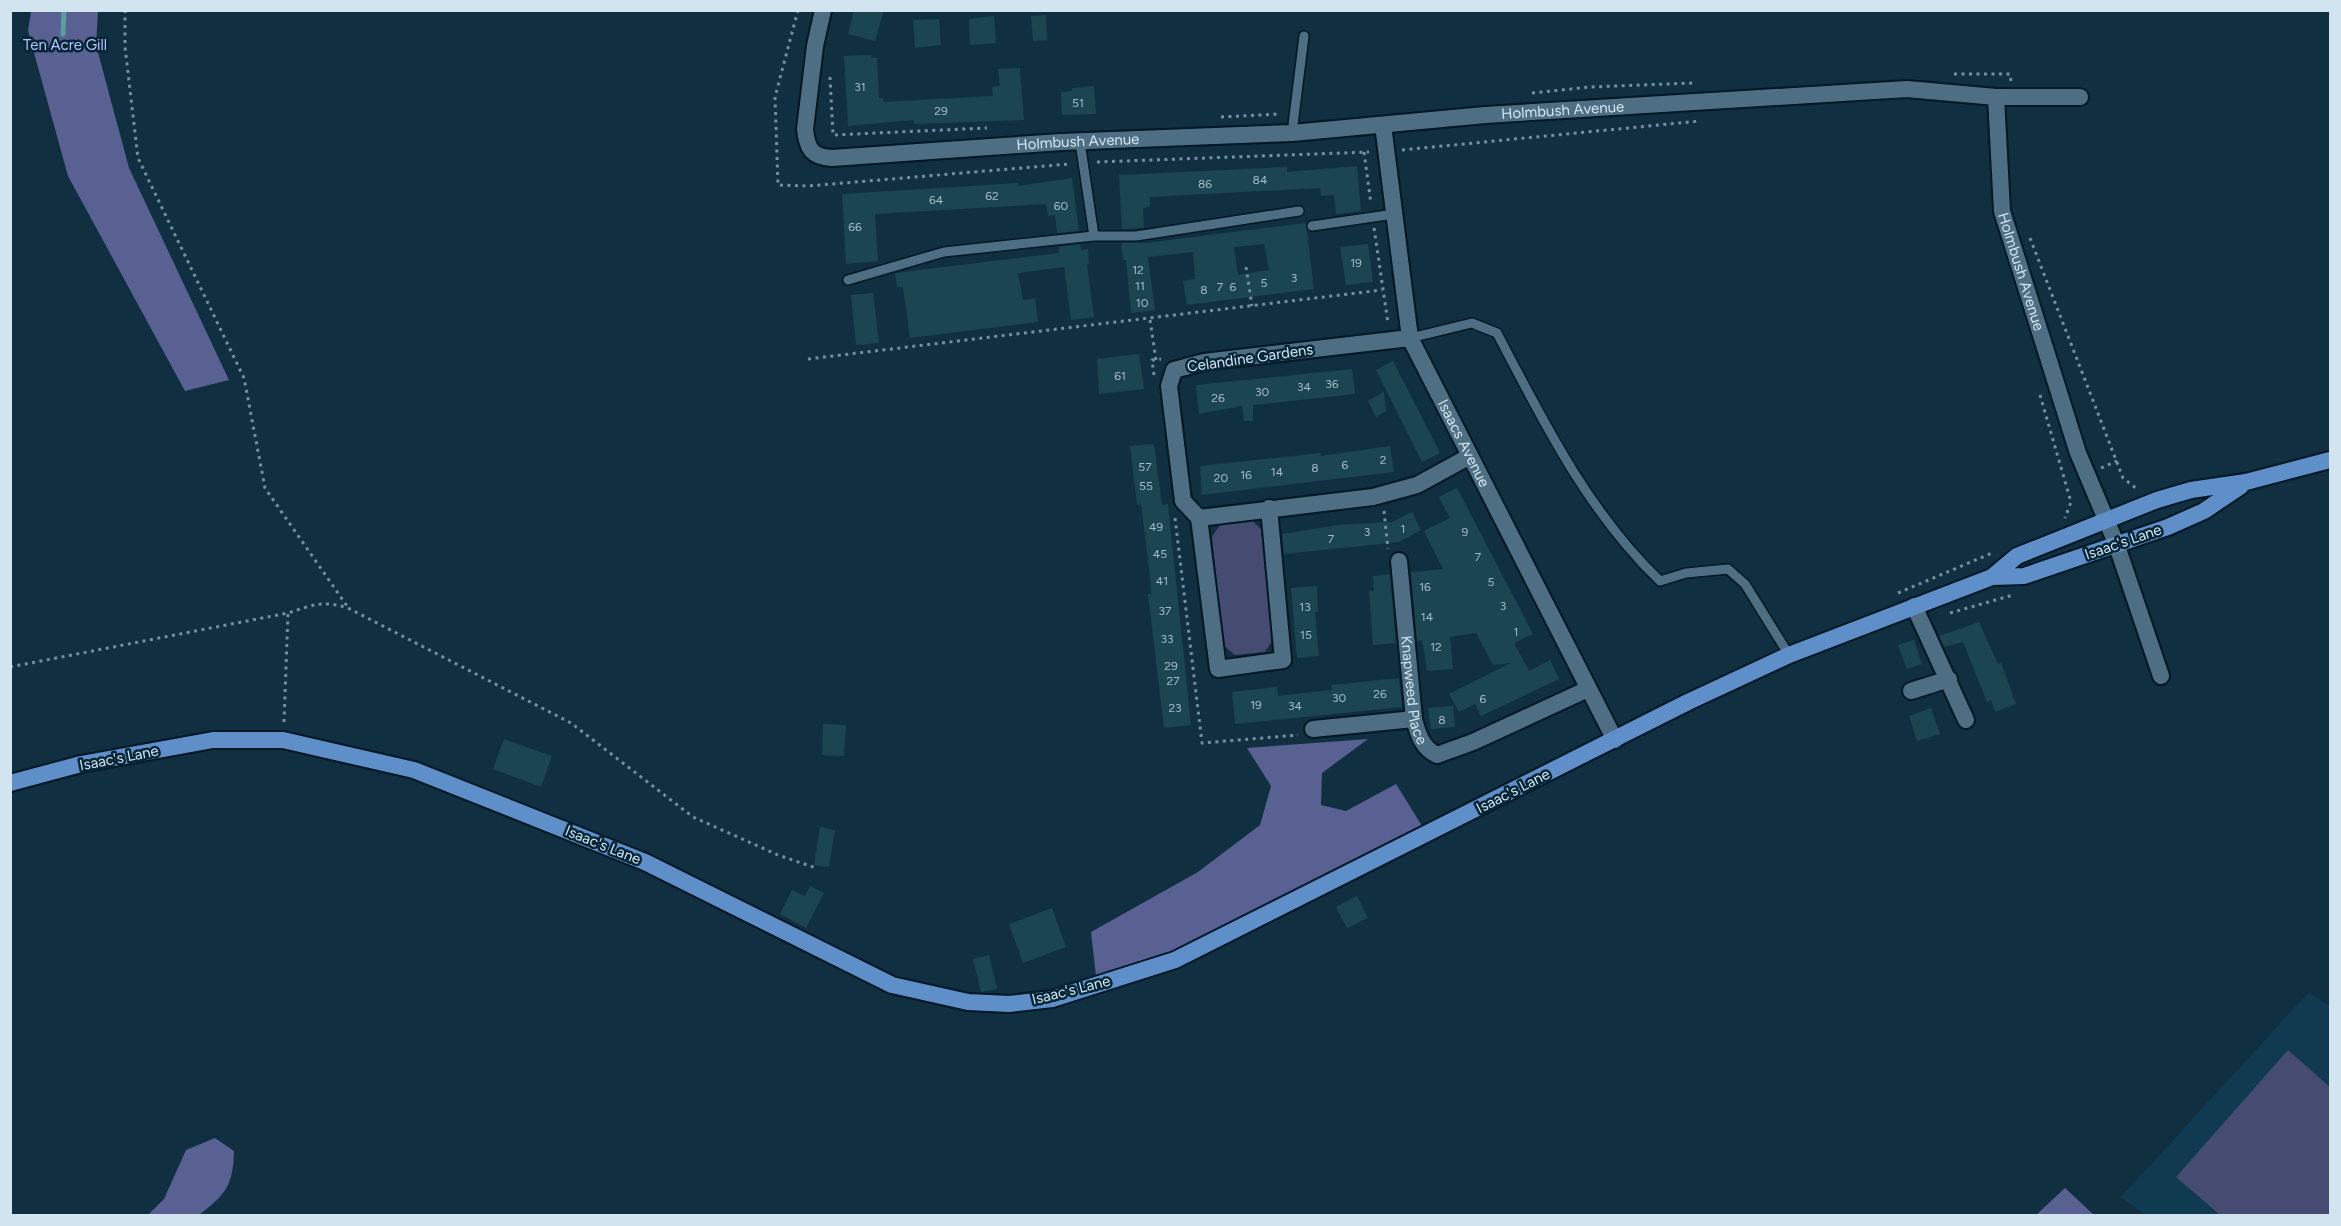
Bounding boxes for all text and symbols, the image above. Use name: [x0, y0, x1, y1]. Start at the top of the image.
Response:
park label: Ten Acre Gill: [23, 36, 107, 54]
house number: 31: [854, 80, 866, 94]
house number: 51: [1072, 96, 1084, 110]
street label: Holmbush Avenue: [1501, 97, 1625, 123]
house number: 29: [934, 104, 948, 118]
street label: Holmbush Avenue: [1016, 130, 1140, 154]
house number: 84: [1253, 173, 1268, 187]
house number: 86: [1198, 177, 1212, 191]
house number: 62: [985, 189, 999, 203]
house number: 64: [929, 193, 944, 207]
house number: 60: [1054, 199, 1069, 213]
street label: Holmbush Avenue: [1994, 210, 2048, 333]
house number: 66: [848, 220, 862, 234]
house number: 19: [1350, 256, 1362, 270]
house number: 12: [1132, 263, 1144, 277]
house number: 3: [1291, 271, 1297, 285]
house number: 5: [1261, 276, 1268, 290]
house number: 11: [1135, 279, 1145, 293]
house number: 7: [1217, 280, 1224, 294]
house number: 6: [1230, 280, 1237, 294]
house number: 8: [1200, 283, 1208, 297]
house number: 10: [1136, 296, 1149, 310]
street label: Celandine Gardens: [1186, 340, 1314, 376]
house number: 61: [1114, 369, 1126, 383]
house number: 36: [1325, 377, 1339, 391]
house number: 34: [1297, 380, 1312, 394]
house number: 30: [1255, 385, 1269, 399]
house number: 26: [1211, 391, 1225, 405]
street label: Isaacs Avenue: [1434, 397, 1494, 490]
house number: 2: [1380, 453, 1386, 467]
house number: 6: [1342, 458, 1349, 472]
house number: 57: [1138, 460, 1152, 474]
house number: 8: [1311, 461, 1319, 475]
house number: 14: [1271, 465, 1284, 479]
house number: 16: [1240, 468, 1252, 482]
house number: 20: [1214, 471, 1229, 485]
house number: 55: [1139, 479, 1153, 493]
house number: 49: [1149, 520, 1163, 534]
street label: Isaac's Lane: [2082, 520, 2164, 564]
house number: 1: [1401, 522, 1405, 536]
house number: 3: [1364, 525, 1370, 539]
house number: 9: [1462, 525, 1469, 539]
house number: 7: [1328, 532, 1335, 546]
house number: 45: [1153, 547, 1167, 561]
house number: 7: [1475, 550, 1482, 564]
house number: 41: [1156, 574, 1168, 588]
house number: 5: [1488, 575, 1495, 589]
house number: 16: [1419, 580, 1431, 594]
house number: 3: [1500, 599, 1506, 613]
house number: 13: [1299, 600, 1311, 614]
house number: 37: [1159, 604, 1172, 618]
house number: 14: [1421, 610, 1434, 624]
house number: 1: [1514, 625, 1518, 639]
house number: 15: [1300, 628, 1312, 642]
house number: 33: [1160, 632, 1174, 646]
street label: Knapweed Place: [1397, 635, 1431, 748]
house number: 12: [1430, 640, 1442, 654]
house number: 29: [1164, 659, 1178, 673]
house number: 27: [1166, 674, 1180, 688]
house number: 26: [1373, 687, 1387, 701]
house number: 30: [1332, 691, 1346, 705]
house number: 6: [1480, 692, 1487, 706]
house number: 19: [1250, 698, 1262, 712]
house number: 34: [1288, 699, 1303, 713]
house number: 23: [1168, 701, 1182, 715]
house number: 8: [1438, 713, 1446, 727]
street label: Isaac's Lane: [78, 742, 160, 774]
street label: Isaac's Lane: [1473, 765, 1553, 817]
street label: Isaac's Lane: [562, 822, 644, 868]
street label: Isaac's Lane: [1030, 972, 1112, 1008]

